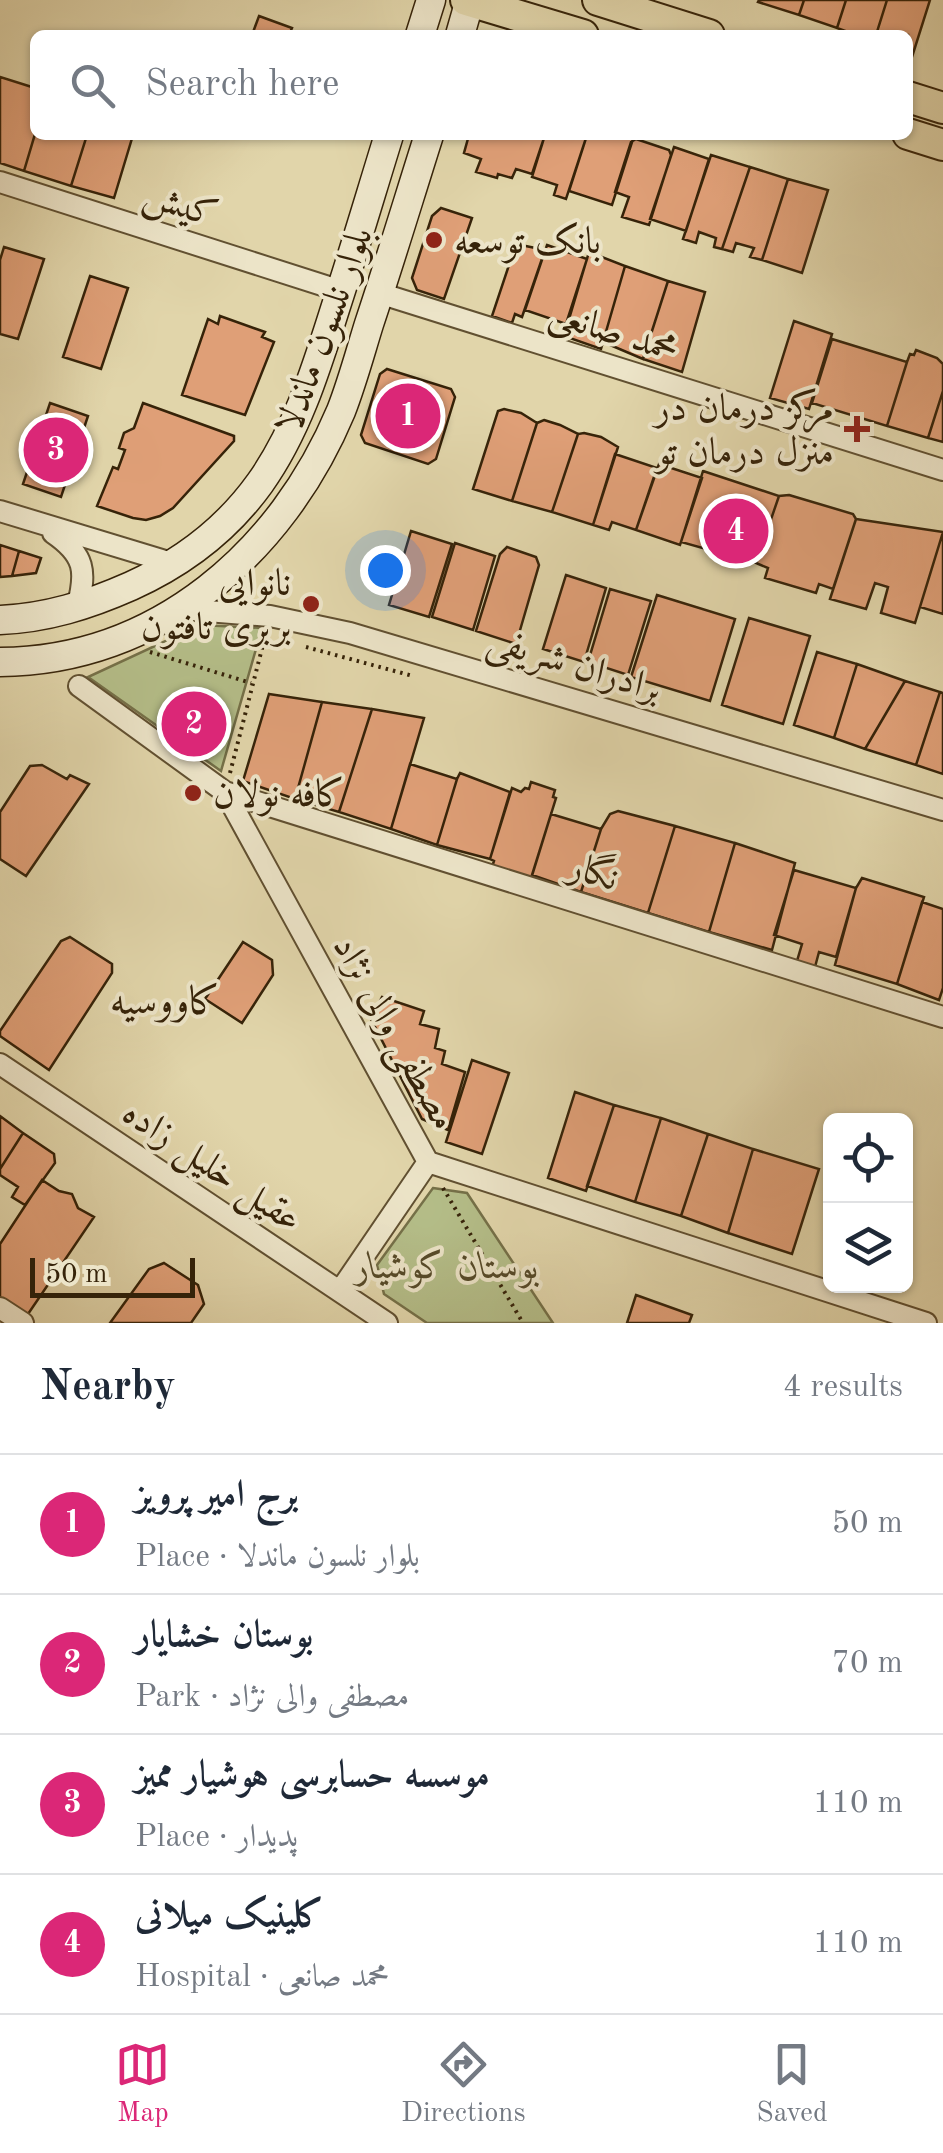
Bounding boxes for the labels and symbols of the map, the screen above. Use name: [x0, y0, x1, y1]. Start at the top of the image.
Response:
street label: کیش: [137, 176, 222, 239]
street label: بلوار نلسون ماندلا: [271, 222, 383, 440]
place label: بانک توسعه: [454, 222, 601, 264]
marker: بانک توسعه: [423, 229, 445, 251]
street label: محمد صانعی: [543, 295, 682, 374]
pin: 1: [376, 378, 440, 454]
place label: مرکز درمان در منزل درمان تو: [651, 388, 834, 475]
pin: 3: [23, 412, 88, 488]
marker: مرکز درمان در منزل درمان تو: [844, 416, 870, 442]
pin: 4: [704, 494, 768, 568]
your location: [360, 545, 411, 596]
place label: نانوایی بربری تافتون: [141, 566, 291, 650]
marker: نانوایی بربری تافتون: [300, 593, 322, 615]
street label: برادران شریفی: [481, 621, 666, 716]
pin: 2: [162, 686, 226, 762]
place label: کافه نولان: [213, 776, 345, 817]
marker: کافه نولان: [182, 782, 204, 804]
street label: نگار: [560, 840, 625, 899]
street label: مصطفی والی نژاد: [319, 930, 462, 1140]
district label: کاووسیه: [110, 982, 220, 1024]
street label: عقیل خلیل زاده: [112, 1094, 307, 1245]
park label: بوستان کوشیار: [351, 1249, 540, 1289]
scale bar: [30, 1253, 195, 1298]

